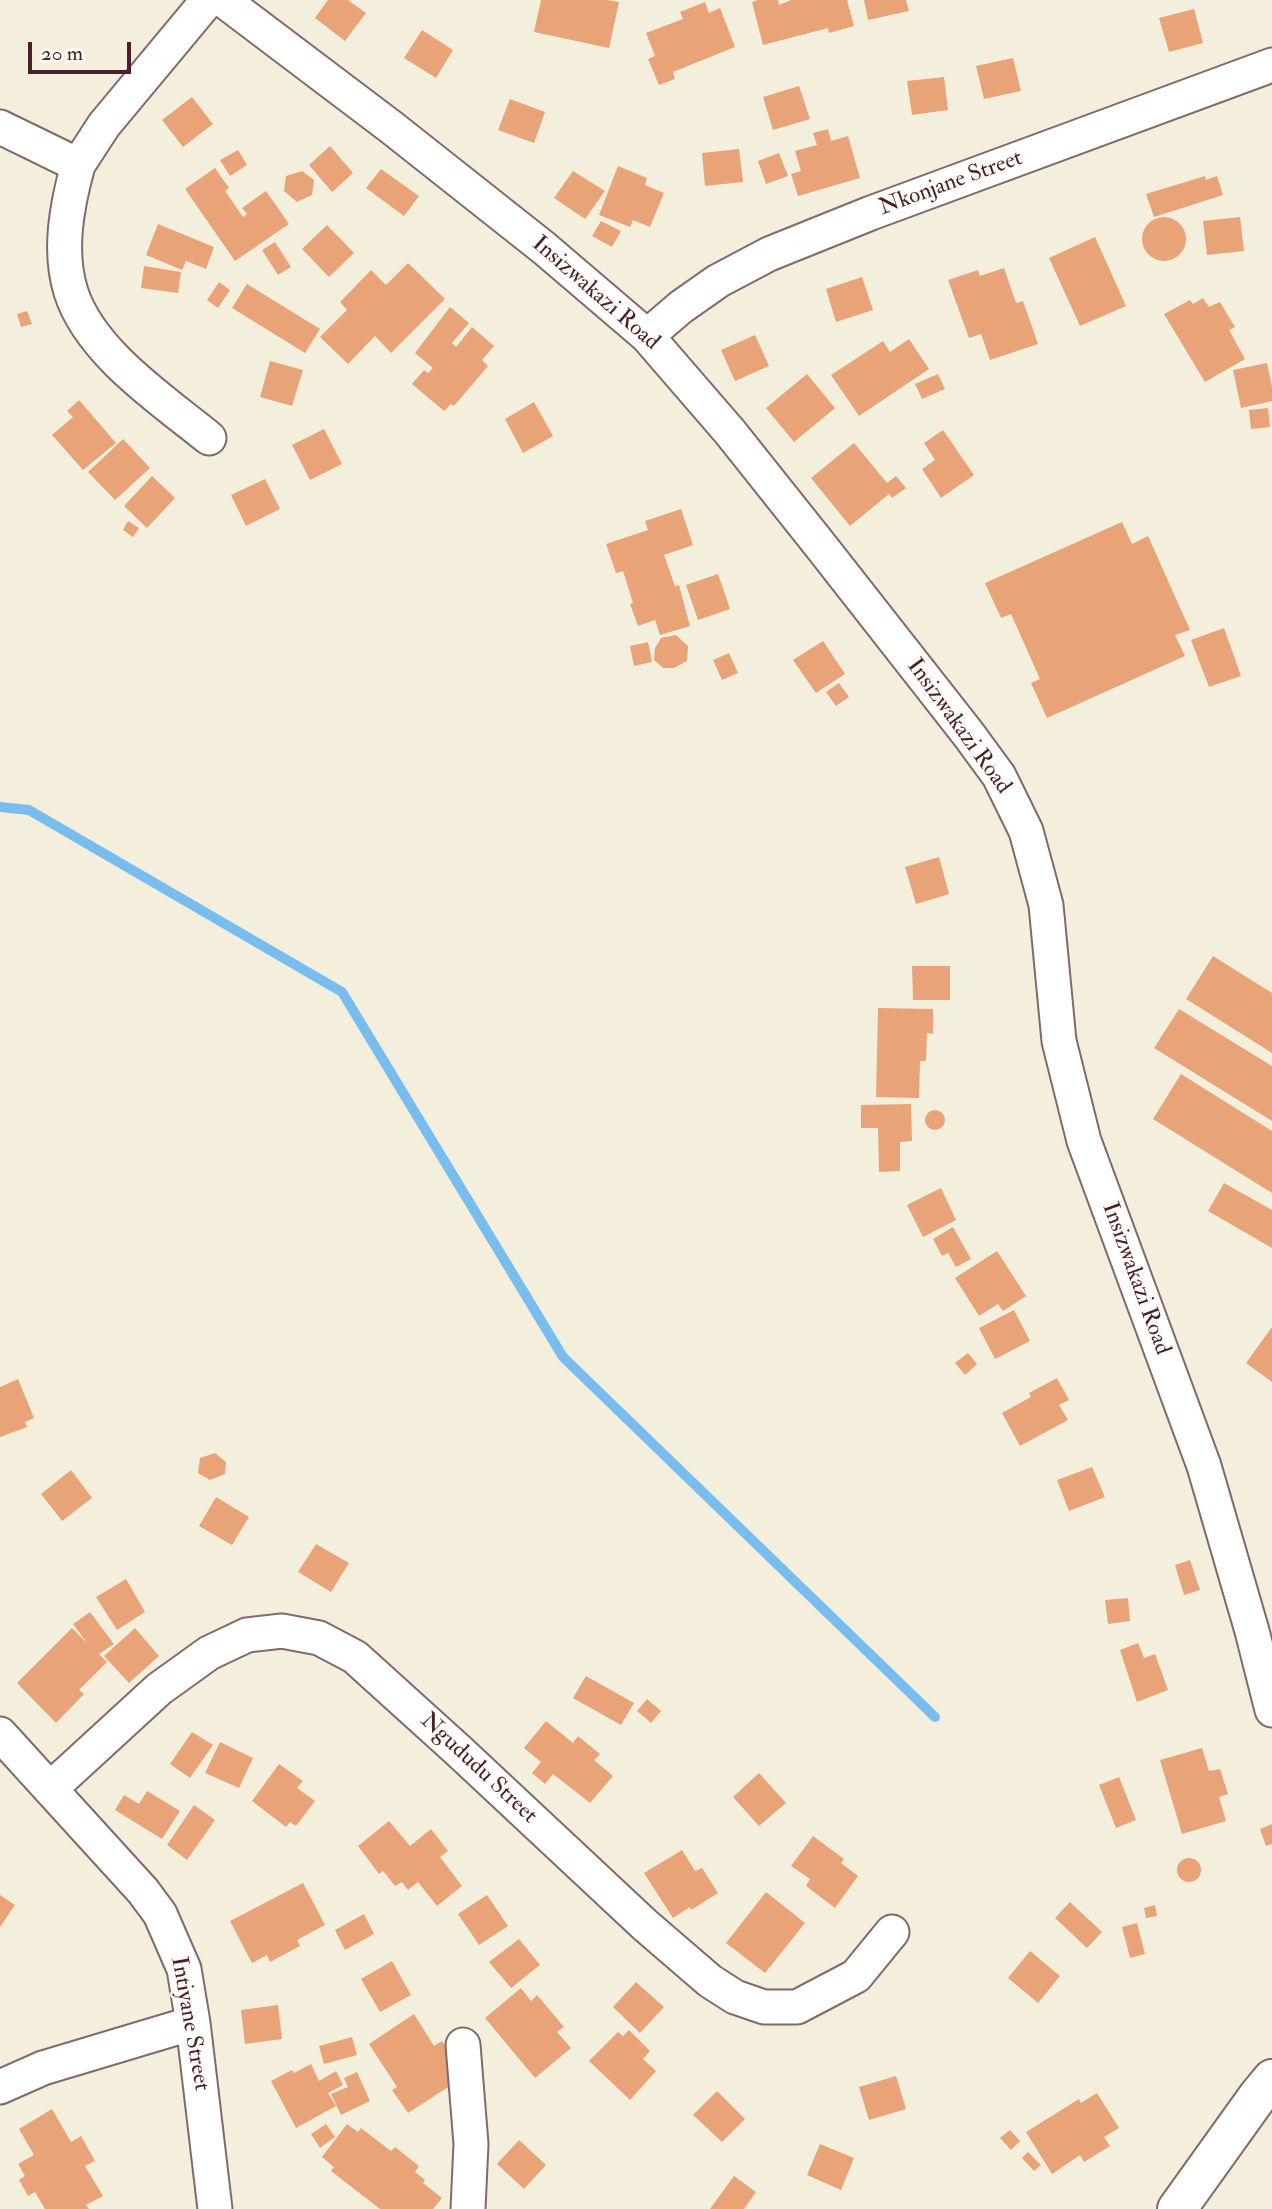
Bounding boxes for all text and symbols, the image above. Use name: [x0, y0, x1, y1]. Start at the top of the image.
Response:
scale bar: [32, 28, 135, 72]
text: 20 m: [41, 40, 83, 67]
street label: Nkonjane Street: [876, 145, 1026, 223]
street label: Insizwakazi Road: [525, 231, 665, 357]
street label: Insizwakazi Road: [900, 654, 1016, 800]
street label: Insizwakazi Road: [1095, 1199, 1175, 1359]
street label: Ngududu Street: [414, 1708, 542, 1830]
street label: Intiyane Street: [164, 1955, 214, 2093]

